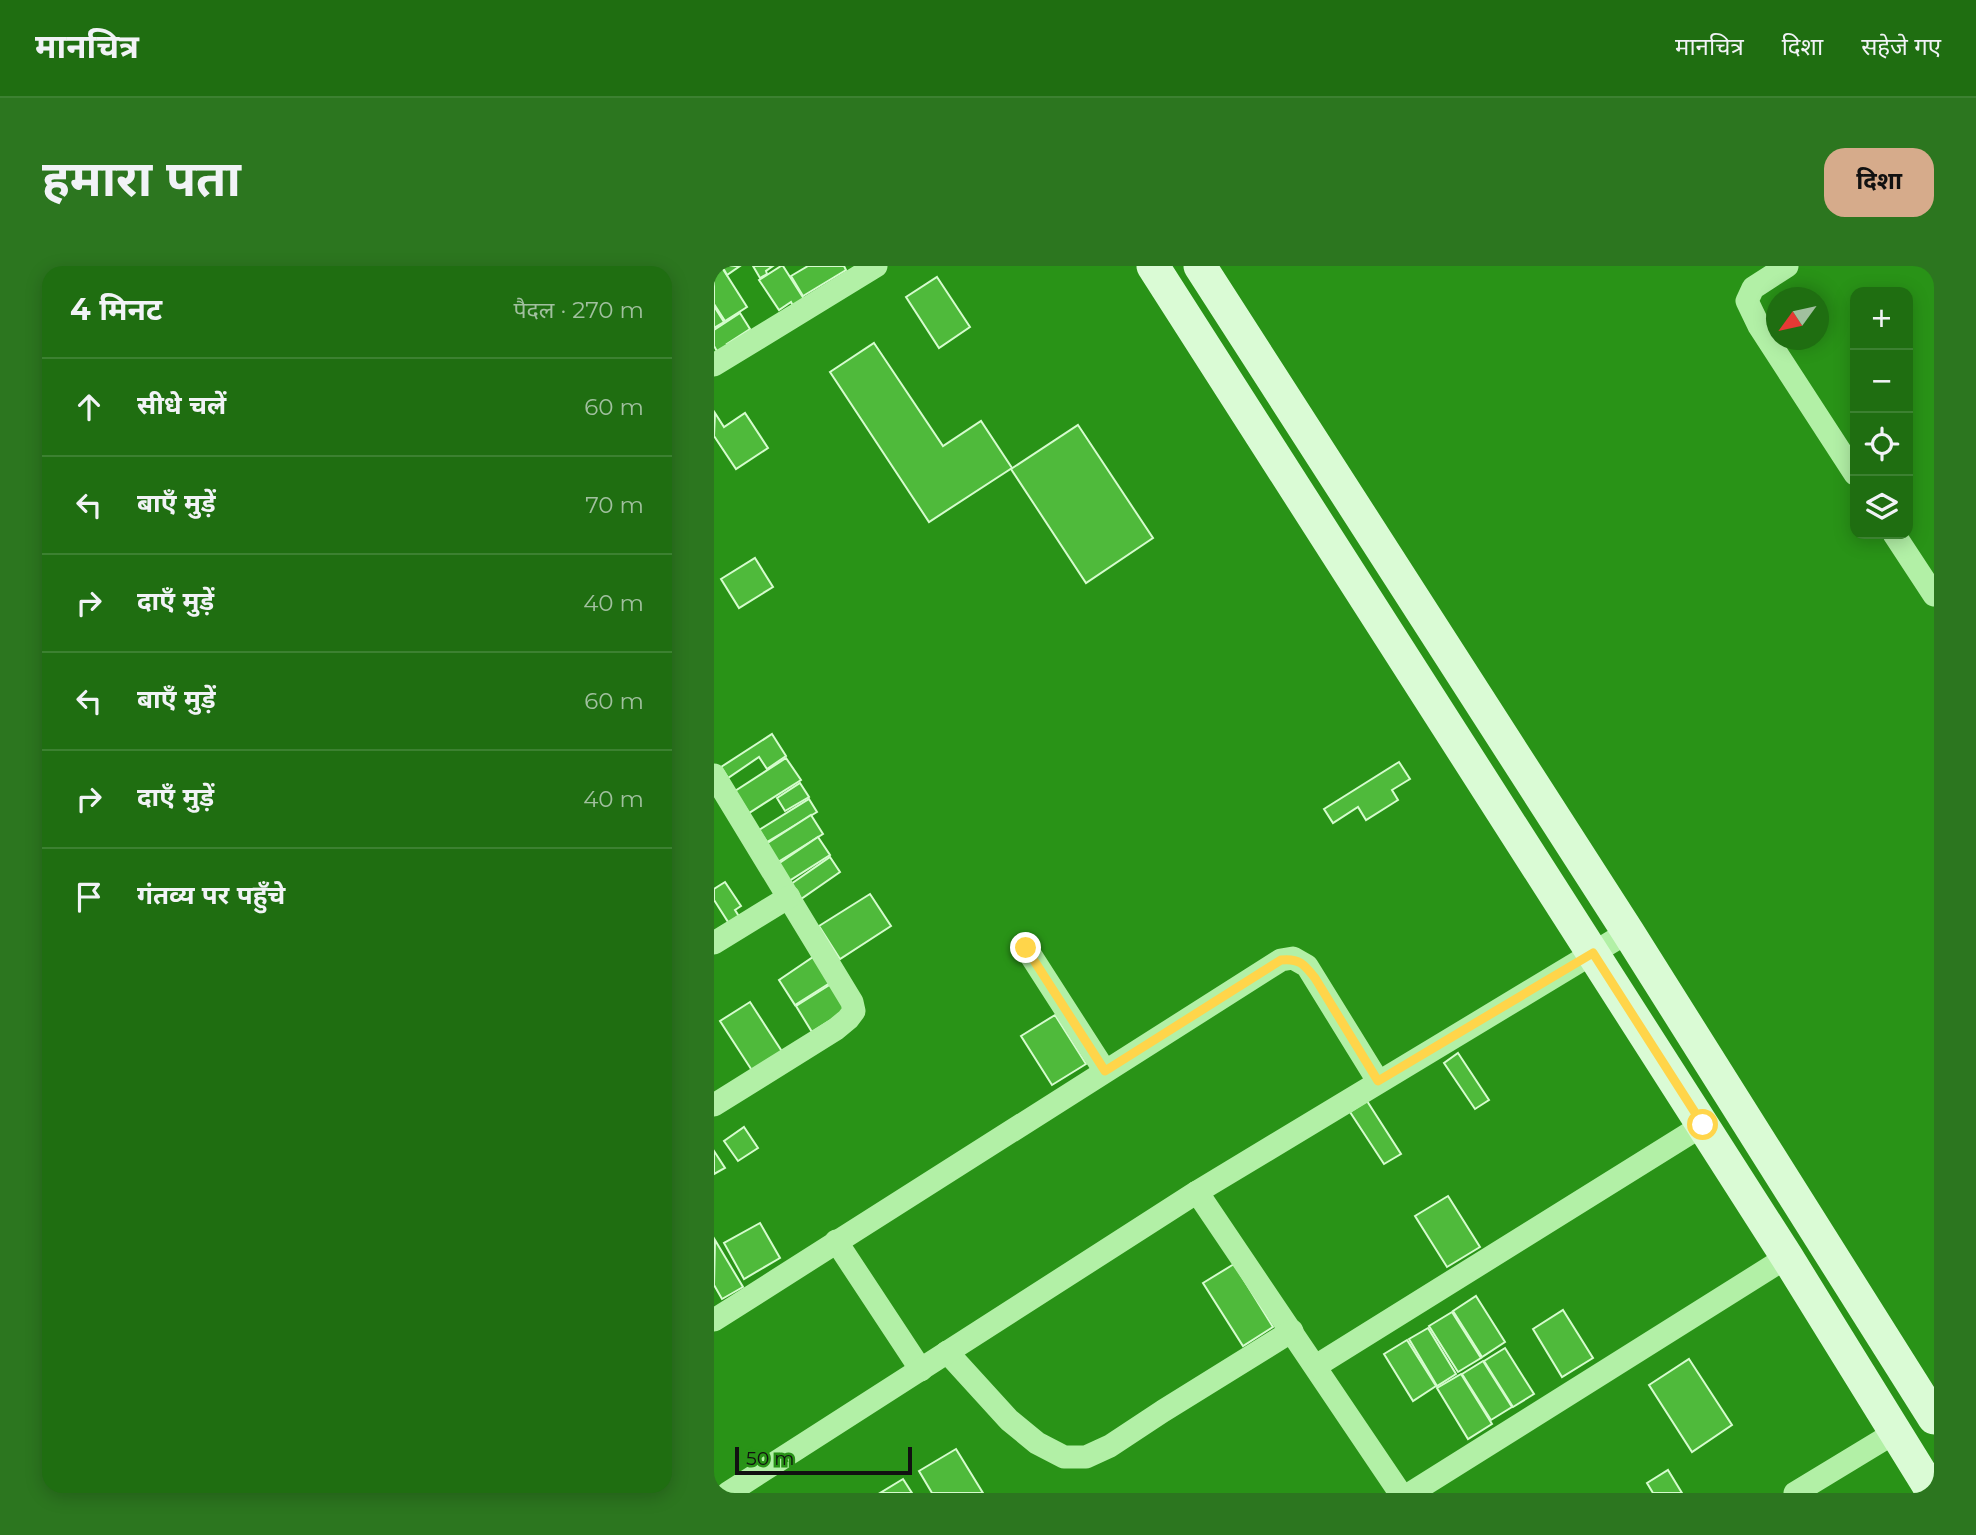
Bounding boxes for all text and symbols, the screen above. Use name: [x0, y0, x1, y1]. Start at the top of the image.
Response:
text: मानचित्र: [35, 26, 139, 66]
text: मानचित्र: [1675, 32, 1744, 61]
text: दिशा: [1782, 32, 1823, 61]
text: सहेजे गए: [1861, 32, 1941, 61]
button: दिशा: [1824, 148, 1934, 217]
text: हमारा पता: [42, 149, 241, 208]
north arrow: [1766, 287, 1829, 350]
map controls: [1850, 287, 1913, 539]
button: +: [1850, 287, 1913, 350]
text: 4 मिनट: [70, 291, 162, 328]
text: पैदल · 270 m: [514, 296, 644, 324]
button: −: [1850, 350, 1913, 413]
icon: ahead: [70, 388, 108, 426]
text: सीधे चलें: [137, 389, 226, 421]
text: 60 m: [584, 393, 644, 421]
button: locate: [1850, 413, 1913, 476]
button: layers: [1850, 476, 1913, 539]
icon: left: [70, 486, 108, 524]
text: बाएँ मुड़ें: [137, 487, 216, 519]
text: 70 m: [585, 491, 644, 519]
icon: right: [70, 584, 108, 622]
text: दाएँ मुड़ें: [137, 585, 214, 617]
text: 40 m: [583, 589, 644, 617]
icon: left: [70, 682, 108, 720]
text: बाएँ मुड़ें: [137, 683, 216, 715]
text: 60 m: [584, 687, 644, 715]
icon: right: [70, 780, 108, 818]
text: दाएँ मुड़ें: [137, 781, 214, 813]
text: 40 m: [583, 785, 644, 813]
icon: arrive: [70, 878, 108, 916]
text: गंतव्य पर पहुँचे: [137, 879, 285, 911]
route end: [1010, 932, 1041, 963]
route start: [1687, 1109, 1718, 1140]
scale bar: [735, 1444, 912, 1476]
text: 50 m: [746, 1447, 794, 1470]

